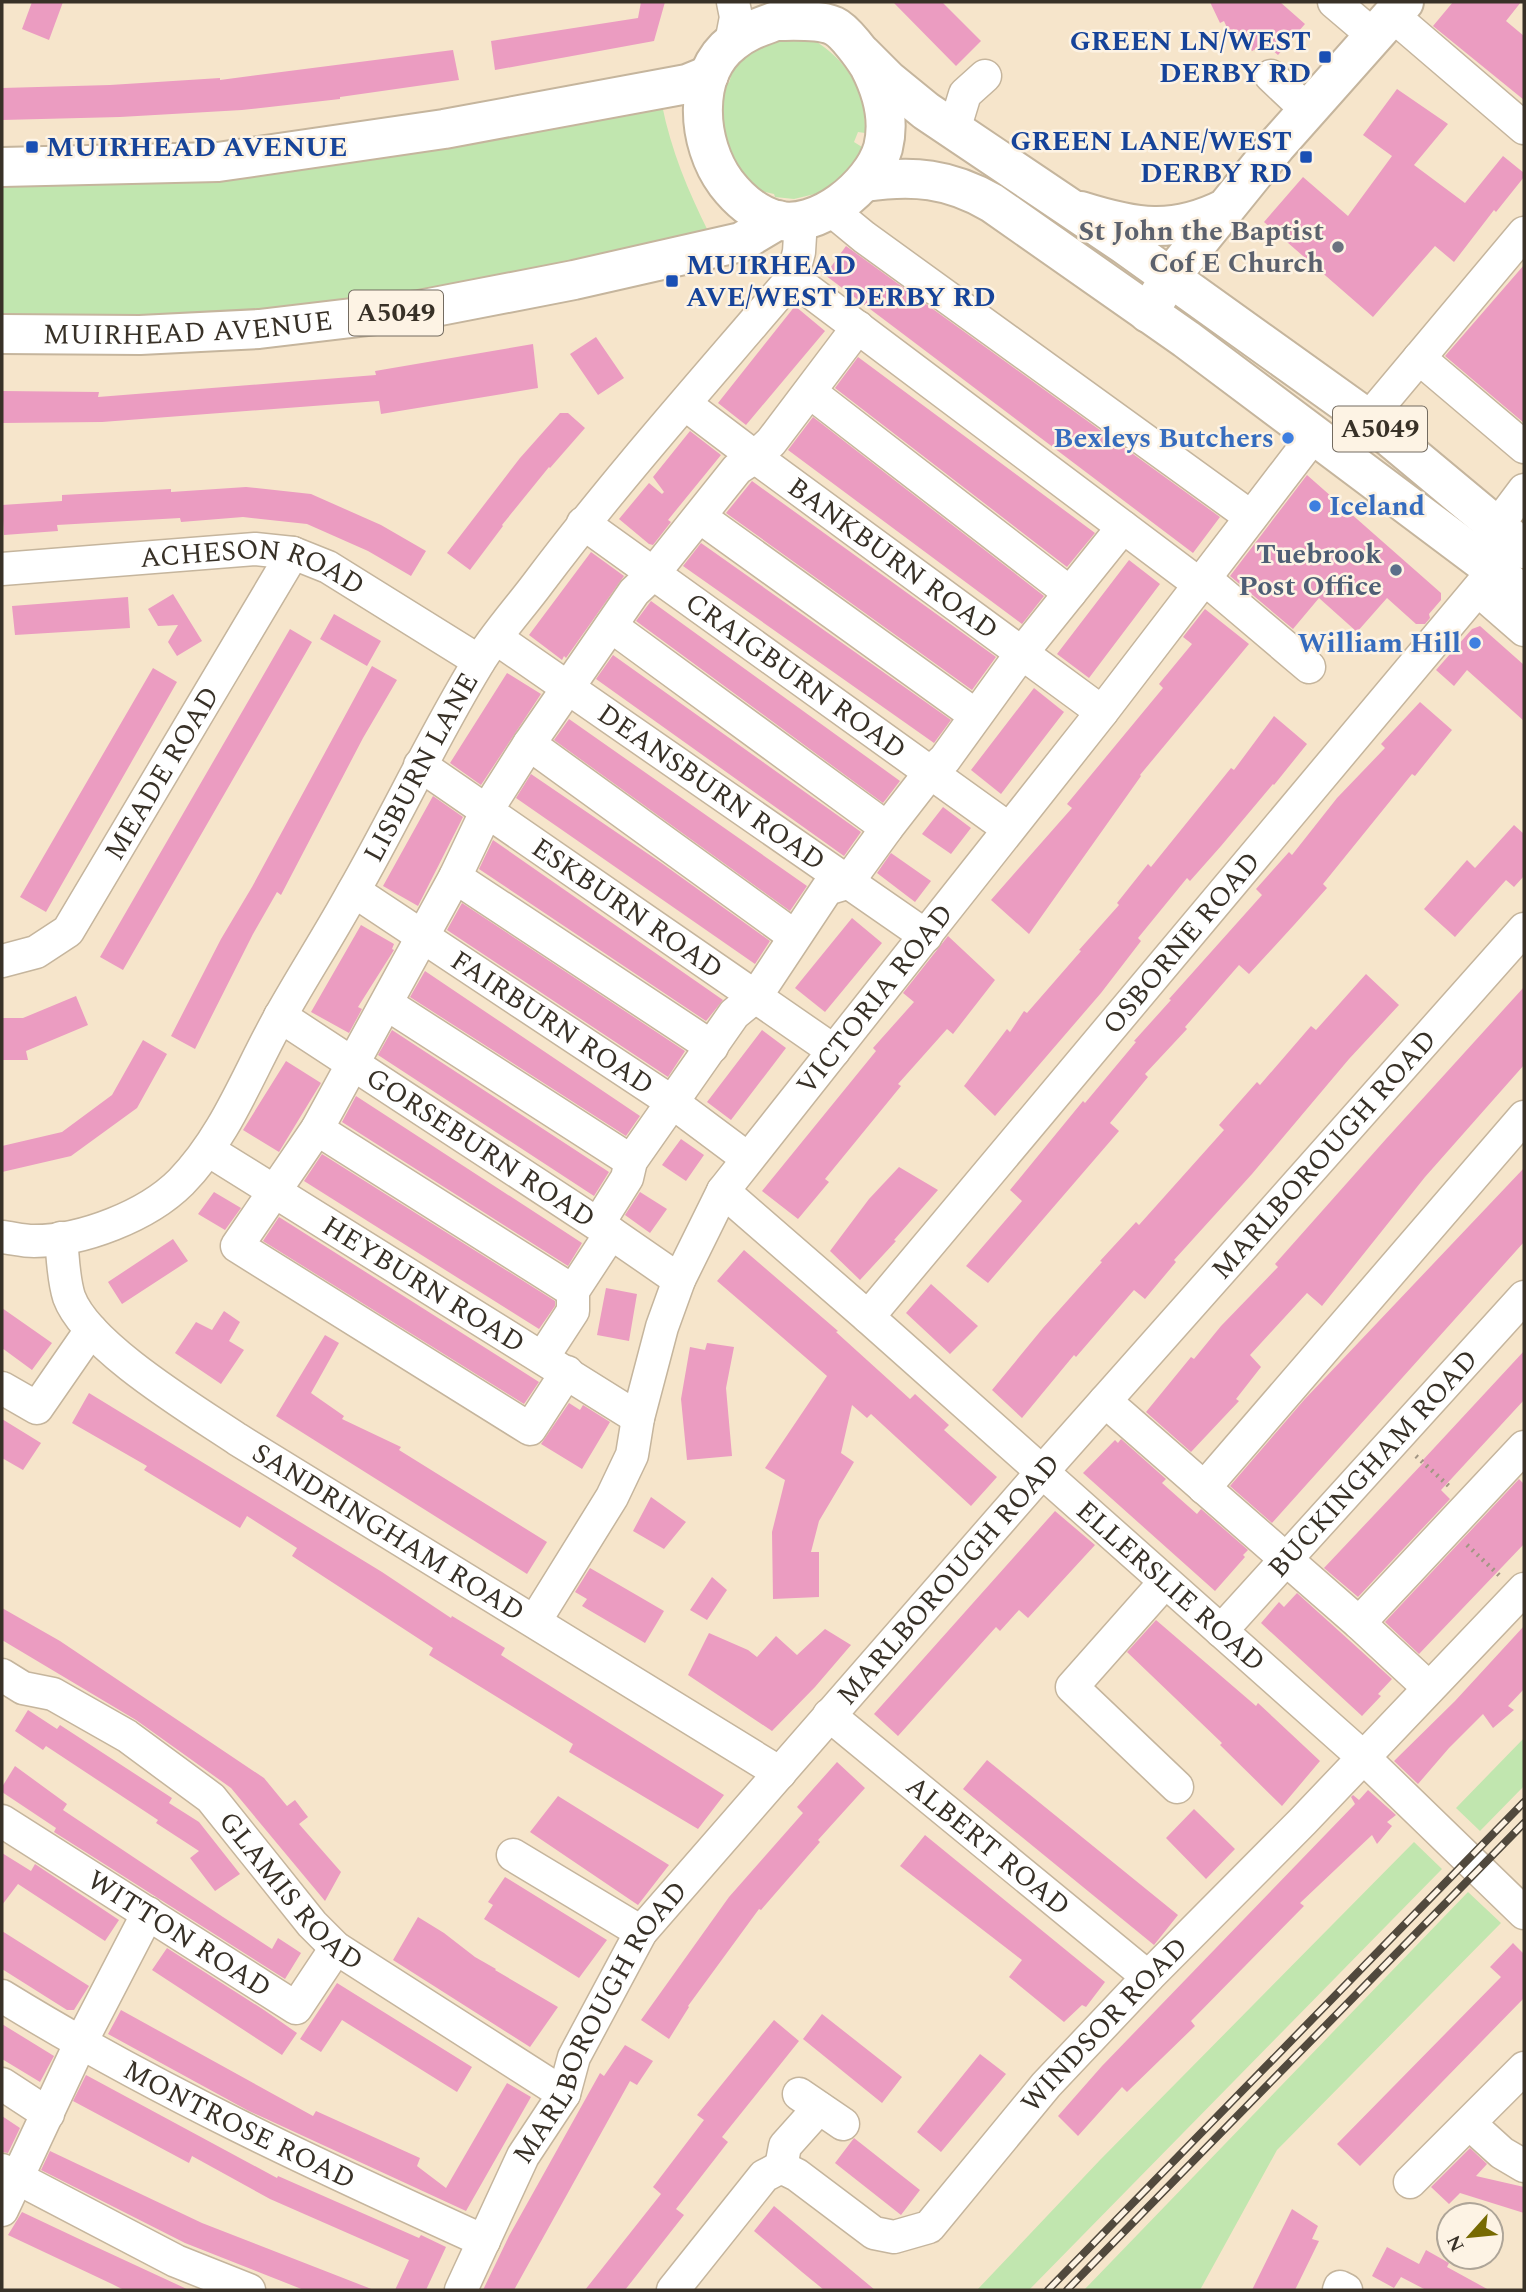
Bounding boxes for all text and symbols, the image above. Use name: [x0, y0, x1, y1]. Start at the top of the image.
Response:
place label: GREEN LN/WEST DERBY RD: [1070, 20, 1311, 95]
marker: GREEN LN/WEST DERBY RD: [1317, 49, 1333, 65]
place label: GREEN LANE/WEST DERBY RD: [1010, 120, 1292, 195]
place label: MUIRHEAD AVENUE: [46, 126, 348, 169]
marker: MUIRHEAD AVENUE: [24, 139, 40, 155]
marker: GREEN LANE/WEST DERBY RD: [1298, 149, 1314, 165]
place label: St John the Baptist Cof E Church: [1078, 210, 1324, 285]
marker: St John the Baptist Cof E Church: [1330, 239, 1346, 255]
place label: MUIRHEAD AVE/WEST DERBY RD: [686, 244, 995, 319]
marker: MUIRHEAD AVE/WEST DERBY RD: [664, 273, 680, 289]
road number: A5049: [349, 290, 443, 336]
street label: MUIRHEAD AVENUE: [43, 299, 335, 357]
road number: A5049: [1333, 406, 1427, 452]
place label: Bexleys Butchers: [1053, 417, 1274, 460]
marker: Bexleys Butchers: [1280, 430, 1296, 446]
street label: BANKBURN ROAD: [778, 466, 1007, 650]
place label: Iceland: [1329, 485, 1425, 528]
marker: Iceland: [1307, 498, 1323, 514]
street label: ACHESON ROAD: [138, 527, 373, 606]
place label: Tuebrook Post Office: [1238, 533, 1382, 608]
marker: Tuebrook Post Office: [1388, 562, 1404, 578]
street label: CRAIGBURN ROAD: [676, 581, 915, 770]
place label: William Hill: [1298, 622, 1461, 665]
marker: William Hill: [1467, 635, 1483, 651]
street label: LISBURN LANE: [352, 664, 490, 870]
street label: MEADE ROAD: [93, 678, 231, 869]
street label: DEANSBURN ROAD: [588, 693, 834, 882]
street label: ESKBURN ROAD: [523, 827, 732, 990]
street label: OSBORNE ROAD: [1092, 842, 1271, 1044]
street label: VICTORIA ROAD: [786, 894, 964, 1104]
street label: FAIRBURN ROAD: [442, 939, 663, 1106]
street label: MARLBOROUGH ROAD: [1201, 1020, 1447, 1289]
street label: GORSEBURN ROAD: [357, 1056, 604, 1239]
street label: HEYBURN ROAD: [314, 1205, 533, 1364]
street label: BUCKINGHAM ROAD: [1257, 1340, 1488, 1588]
street label: SANDRINGHAM ROAD: [244, 1432, 533, 1633]
street label: MARLBOROUGH ROAD: [826, 1444, 1071, 1715]
street label: ELLERSLIE ROAD: [1066, 1490, 1275, 1682]
street label: ALBERT ROAD: [896, 1765, 1080, 1927]
street label: GLAMIS ROAD: [208, 1802, 372, 1982]
street label: WITTON ROAD: [78, 1859, 280, 2009]
street label: MARLBOROUGH ROAD: [502, 1871, 698, 2173]
street label: WINDSOR ROAD: [1010, 1927, 1198, 2122]
street label: MONTROSE ROAD: [115, 2048, 363, 2201]
north arrow: [1435, 2201, 1505, 2271]
text: N: [1440, 2230, 1473, 2257]

